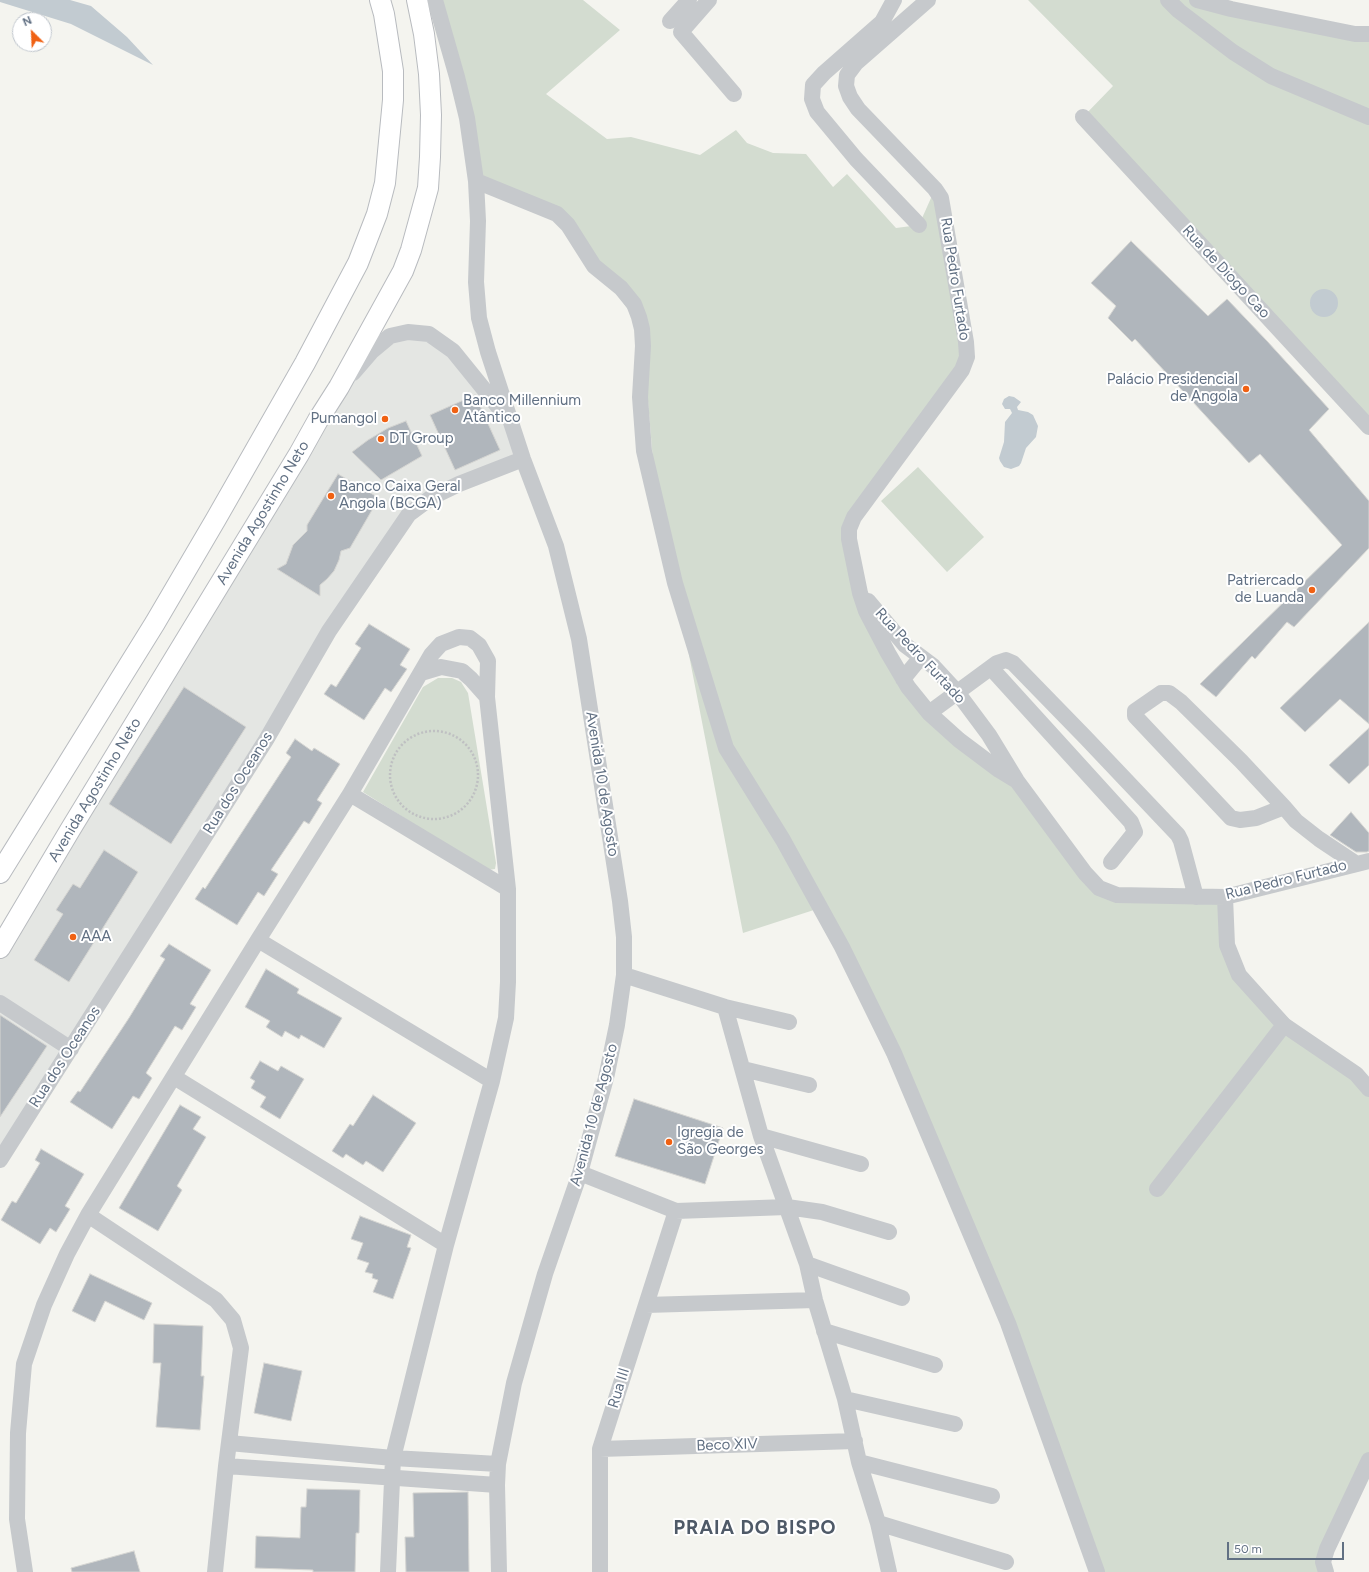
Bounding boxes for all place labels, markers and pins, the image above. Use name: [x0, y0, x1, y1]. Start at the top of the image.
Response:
place label: Palácio Presidencial de Angola: [1107, 371, 1238, 406]
marker: Palácio Presidencial de Angola: [1241, 384, 1251, 394]
place label: Banco Millennium Atântico: [463, 392, 581, 427]
marker: Banco Millennium Atântico: [450, 405, 460, 415]
place label: Pumangol: [310, 410, 377, 428]
marker: Pumangol: [380, 414, 390, 424]
place label: DT Group: [389, 430, 454, 448]
marker: DT Group: [376, 434, 386, 444]
place label: Banco Caixa Geral Angola (BCGA): [339, 478, 461, 513]
marker: Banco Caixa Geral Angola (BCGA): [326, 491, 336, 501]
place label: Patriercado de Luanda: [1227, 572, 1304, 607]
marker: Patriercado de Luanda: [1307, 585, 1317, 595]
place label: AAA: [81, 928, 111, 946]
marker: AAA: [68, 932, 78, 942]
place label: Igregia de São Georges: [677, 1124, 764, 1159]
marker: Igregia de São Georges: [664, 1137, 674, 1147]

